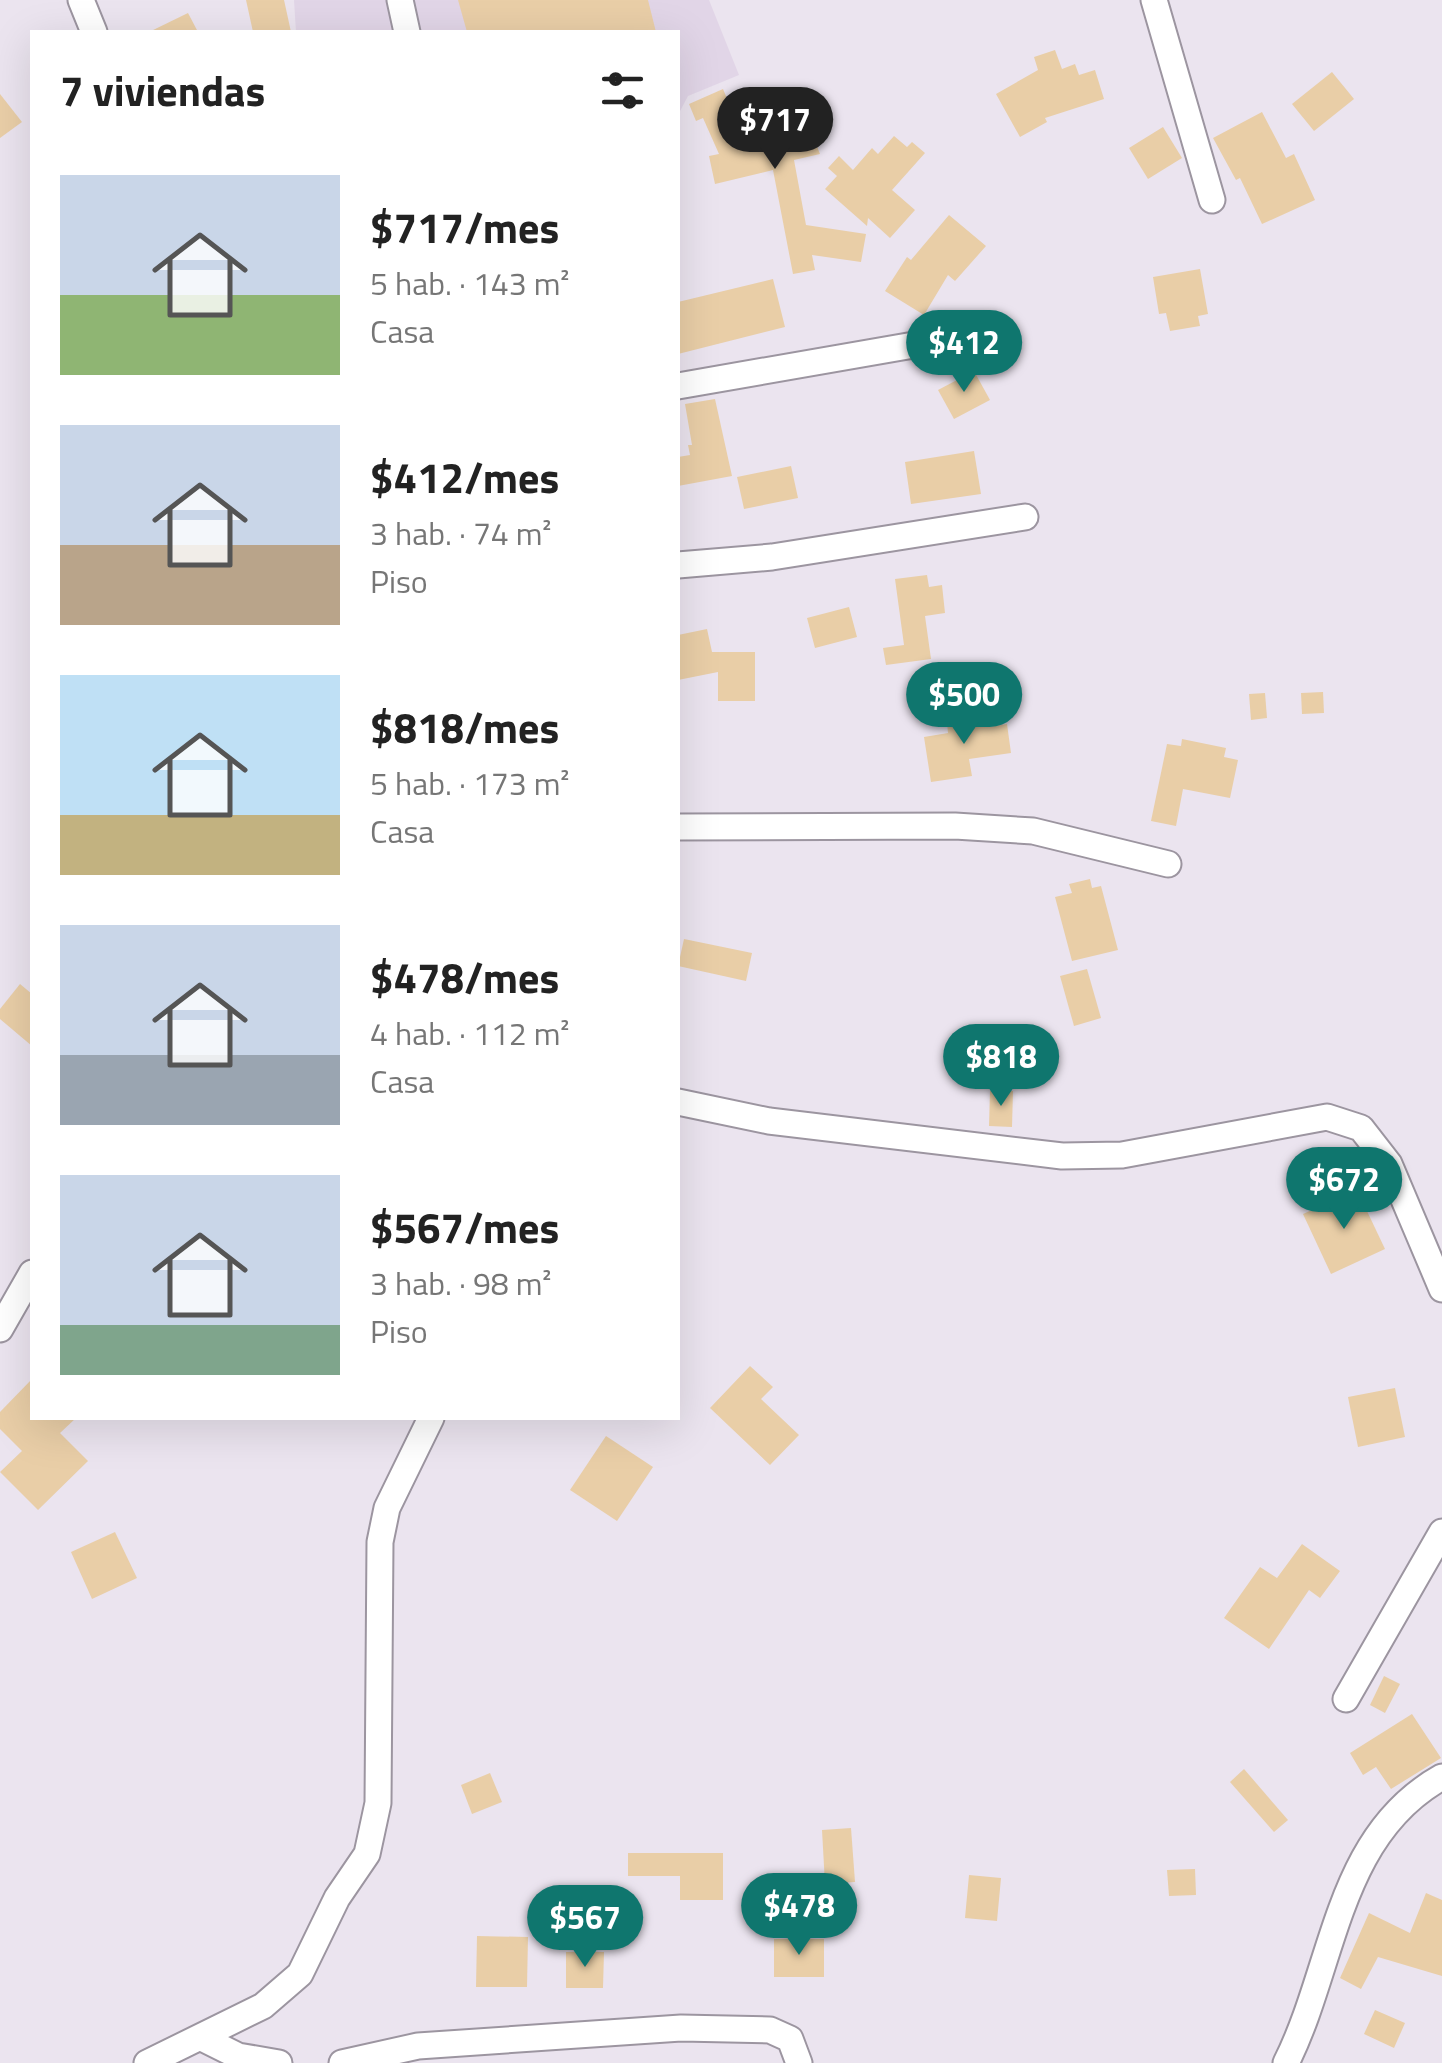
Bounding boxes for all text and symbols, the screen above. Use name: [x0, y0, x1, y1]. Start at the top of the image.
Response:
text: 7 viviendas: [60, 58, 265, 122]
icon: filters: [595, 63, 650, 118]
pin: $717: [716, 87, 834, 172]
text: $717: [739, 95, 811, 143]
text: $717/mes: [370, 195, 559, 259]
icon: home: [140, 215, 260, 335]
text: 5 hab. · 143 m²: [370, 259, 569, 307]
text: Casa: [370, 307, 434, 355]
pin: $412: [905, 310, 1023, 395]
text: $412: [928, 318, 1000, 366]
text: $412/mes: [370, 445, 559, 509]
icon: home: [140, 465, 260, 585]
text: 3 hab. · 74 m²: [370, 509, 552, 557]
text: Piso: [370, 557, 428, 605]
pin: $500: [905, 662, 1023, 747]
text: $500: [928, 670, 1000, 718]
text: $818/mes: [370, 695, 559, 759]
icon: home: [140, 715, 260, 835]
text: 5 hab. · 173 m²: [370, 759, 569, 807]
text: Casa: [370, 807, 434, 855]
text: $478/mes: [370, 945, 559, 1009]
icon: home: [140, 965, 260, 1085]
text: 4 hab. · 112 m²: [370, 1009, 569, 1057]
pin: $818: [942, 1024, 1060, 1109]
text: $818: [965, 1032, 1037, 1080]
text: Casa: [370, 1057, 434, 1105]
pin: $672: [1285, 1147, 1403, 1232]
text: $672: [1308, 1155, 1380, 1203]
text: $567/mes: [370, 1195, 559, 1259]
icon: home: [140, 1215, 260, 1335]
text: 3 hab. · 98 m²: [370, 1259, 552, 1307]
text: Piso: [370, 1307, 428, 1355]
pin: $478: [740, 1873, 858, 1958]
text: $478: [763, 1881, 835, 1929]
pin: $567: [526, 1885, 644, 1970]
text: $567: [549, 1893, 621, 1941]

